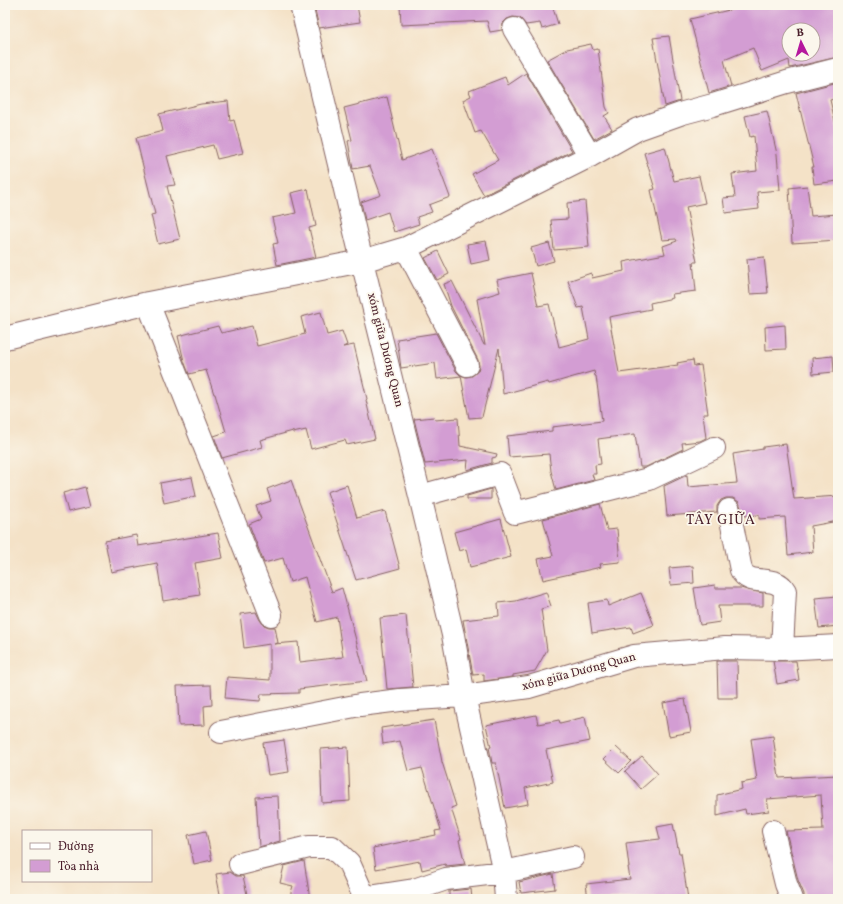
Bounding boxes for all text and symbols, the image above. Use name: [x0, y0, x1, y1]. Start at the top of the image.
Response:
north arrow: [781, 22, 821, 62]
text: B: [796, 26, 805, 41]
street label: xóm giữa Dương Quan: [363, 291, 407, 409]
district label: TÂY GIỮA: [686, 511, 756, 530]
street label: xóm giữa Dương Quan: [520, 649, 638, 695]
legend: [22, 830, 152, 882]
text: Đường: [58, 839, 94, 855]
text: Tòa nhà: [58, 859, 99, 875]

